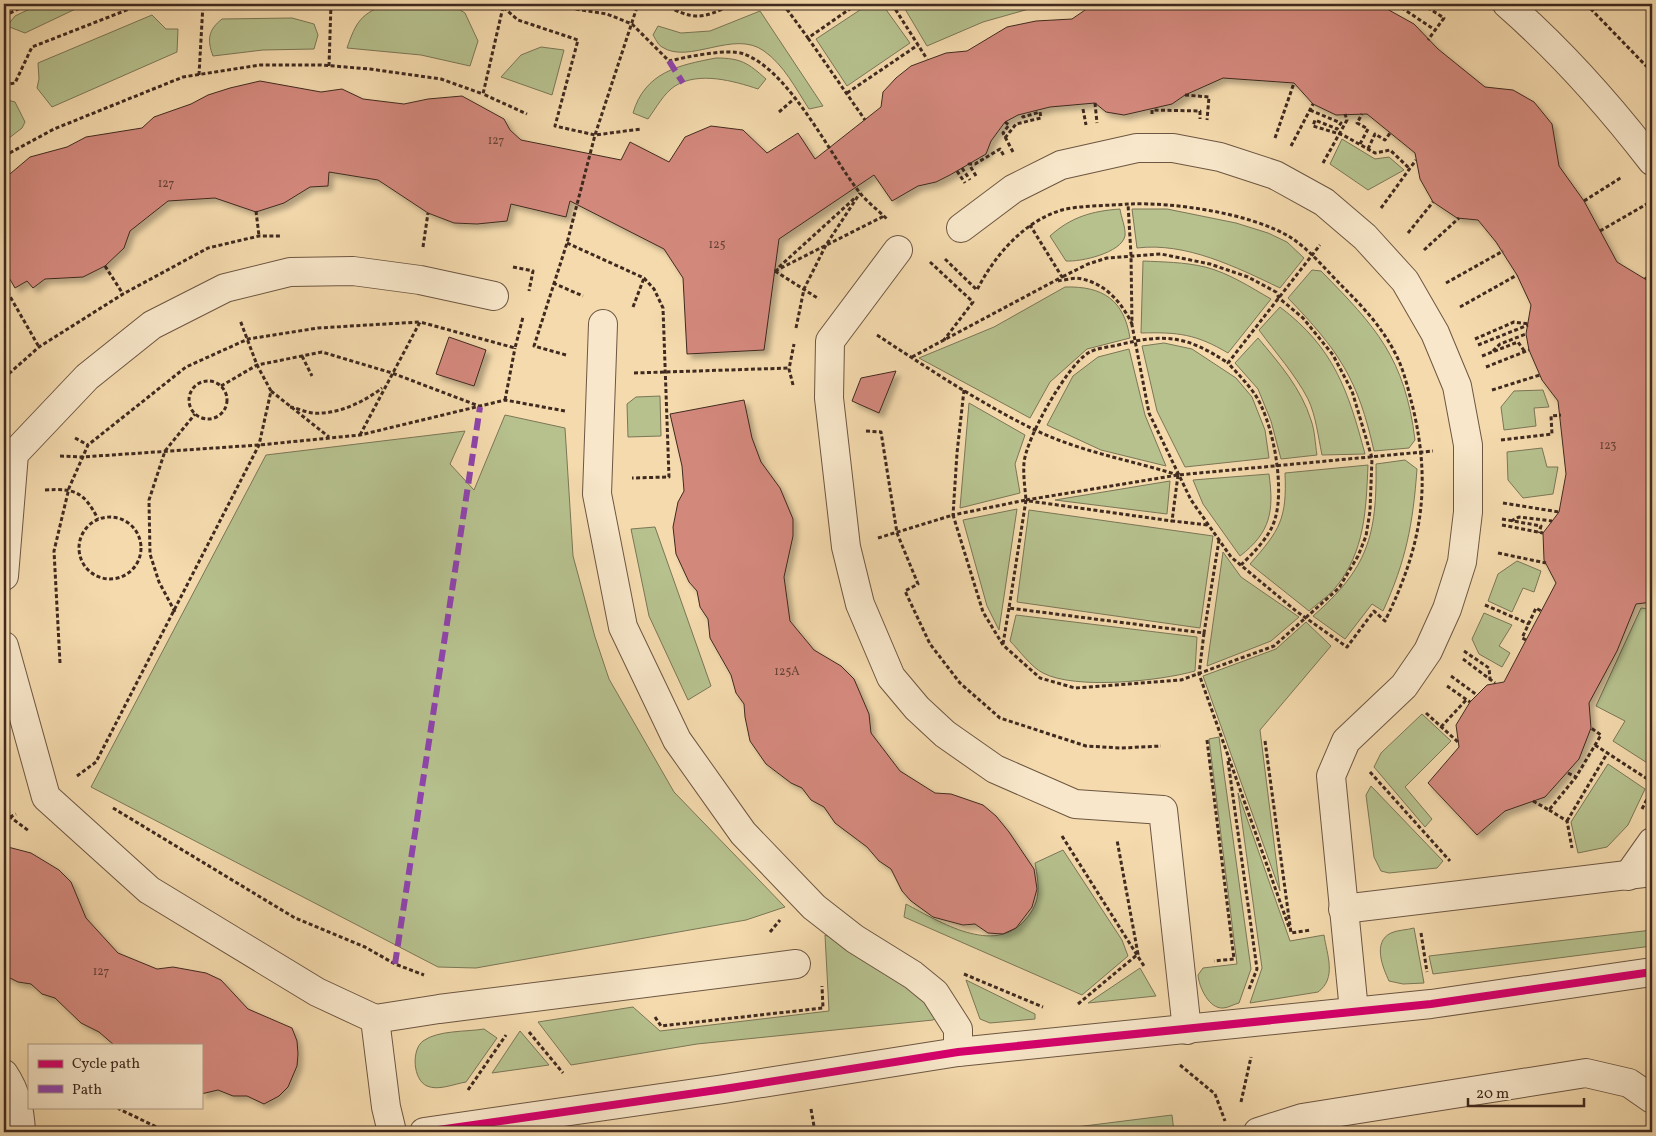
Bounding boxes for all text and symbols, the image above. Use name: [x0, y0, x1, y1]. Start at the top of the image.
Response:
house number: 127: [488, 133, 504, 149]
house number: 127: [158, 176, 174, 192]
house number: 125: [709, 237, 726, 253]
house number: 123: [1600, 438, 1616, 454]
house number: 125А: [774, 664, 800, 680]
house number: 127: [93, 964, 109, 980]
legend: [28, 1044, 202, 1108]
text: Cycle path: [72, 1054, 140, 1075]
scale bar: [1468, 1076, 1585, 1108]
text: Path: [72, 1080, 102, 1101]
text: 20 m: [1476, 1084, 1509, 1105]

